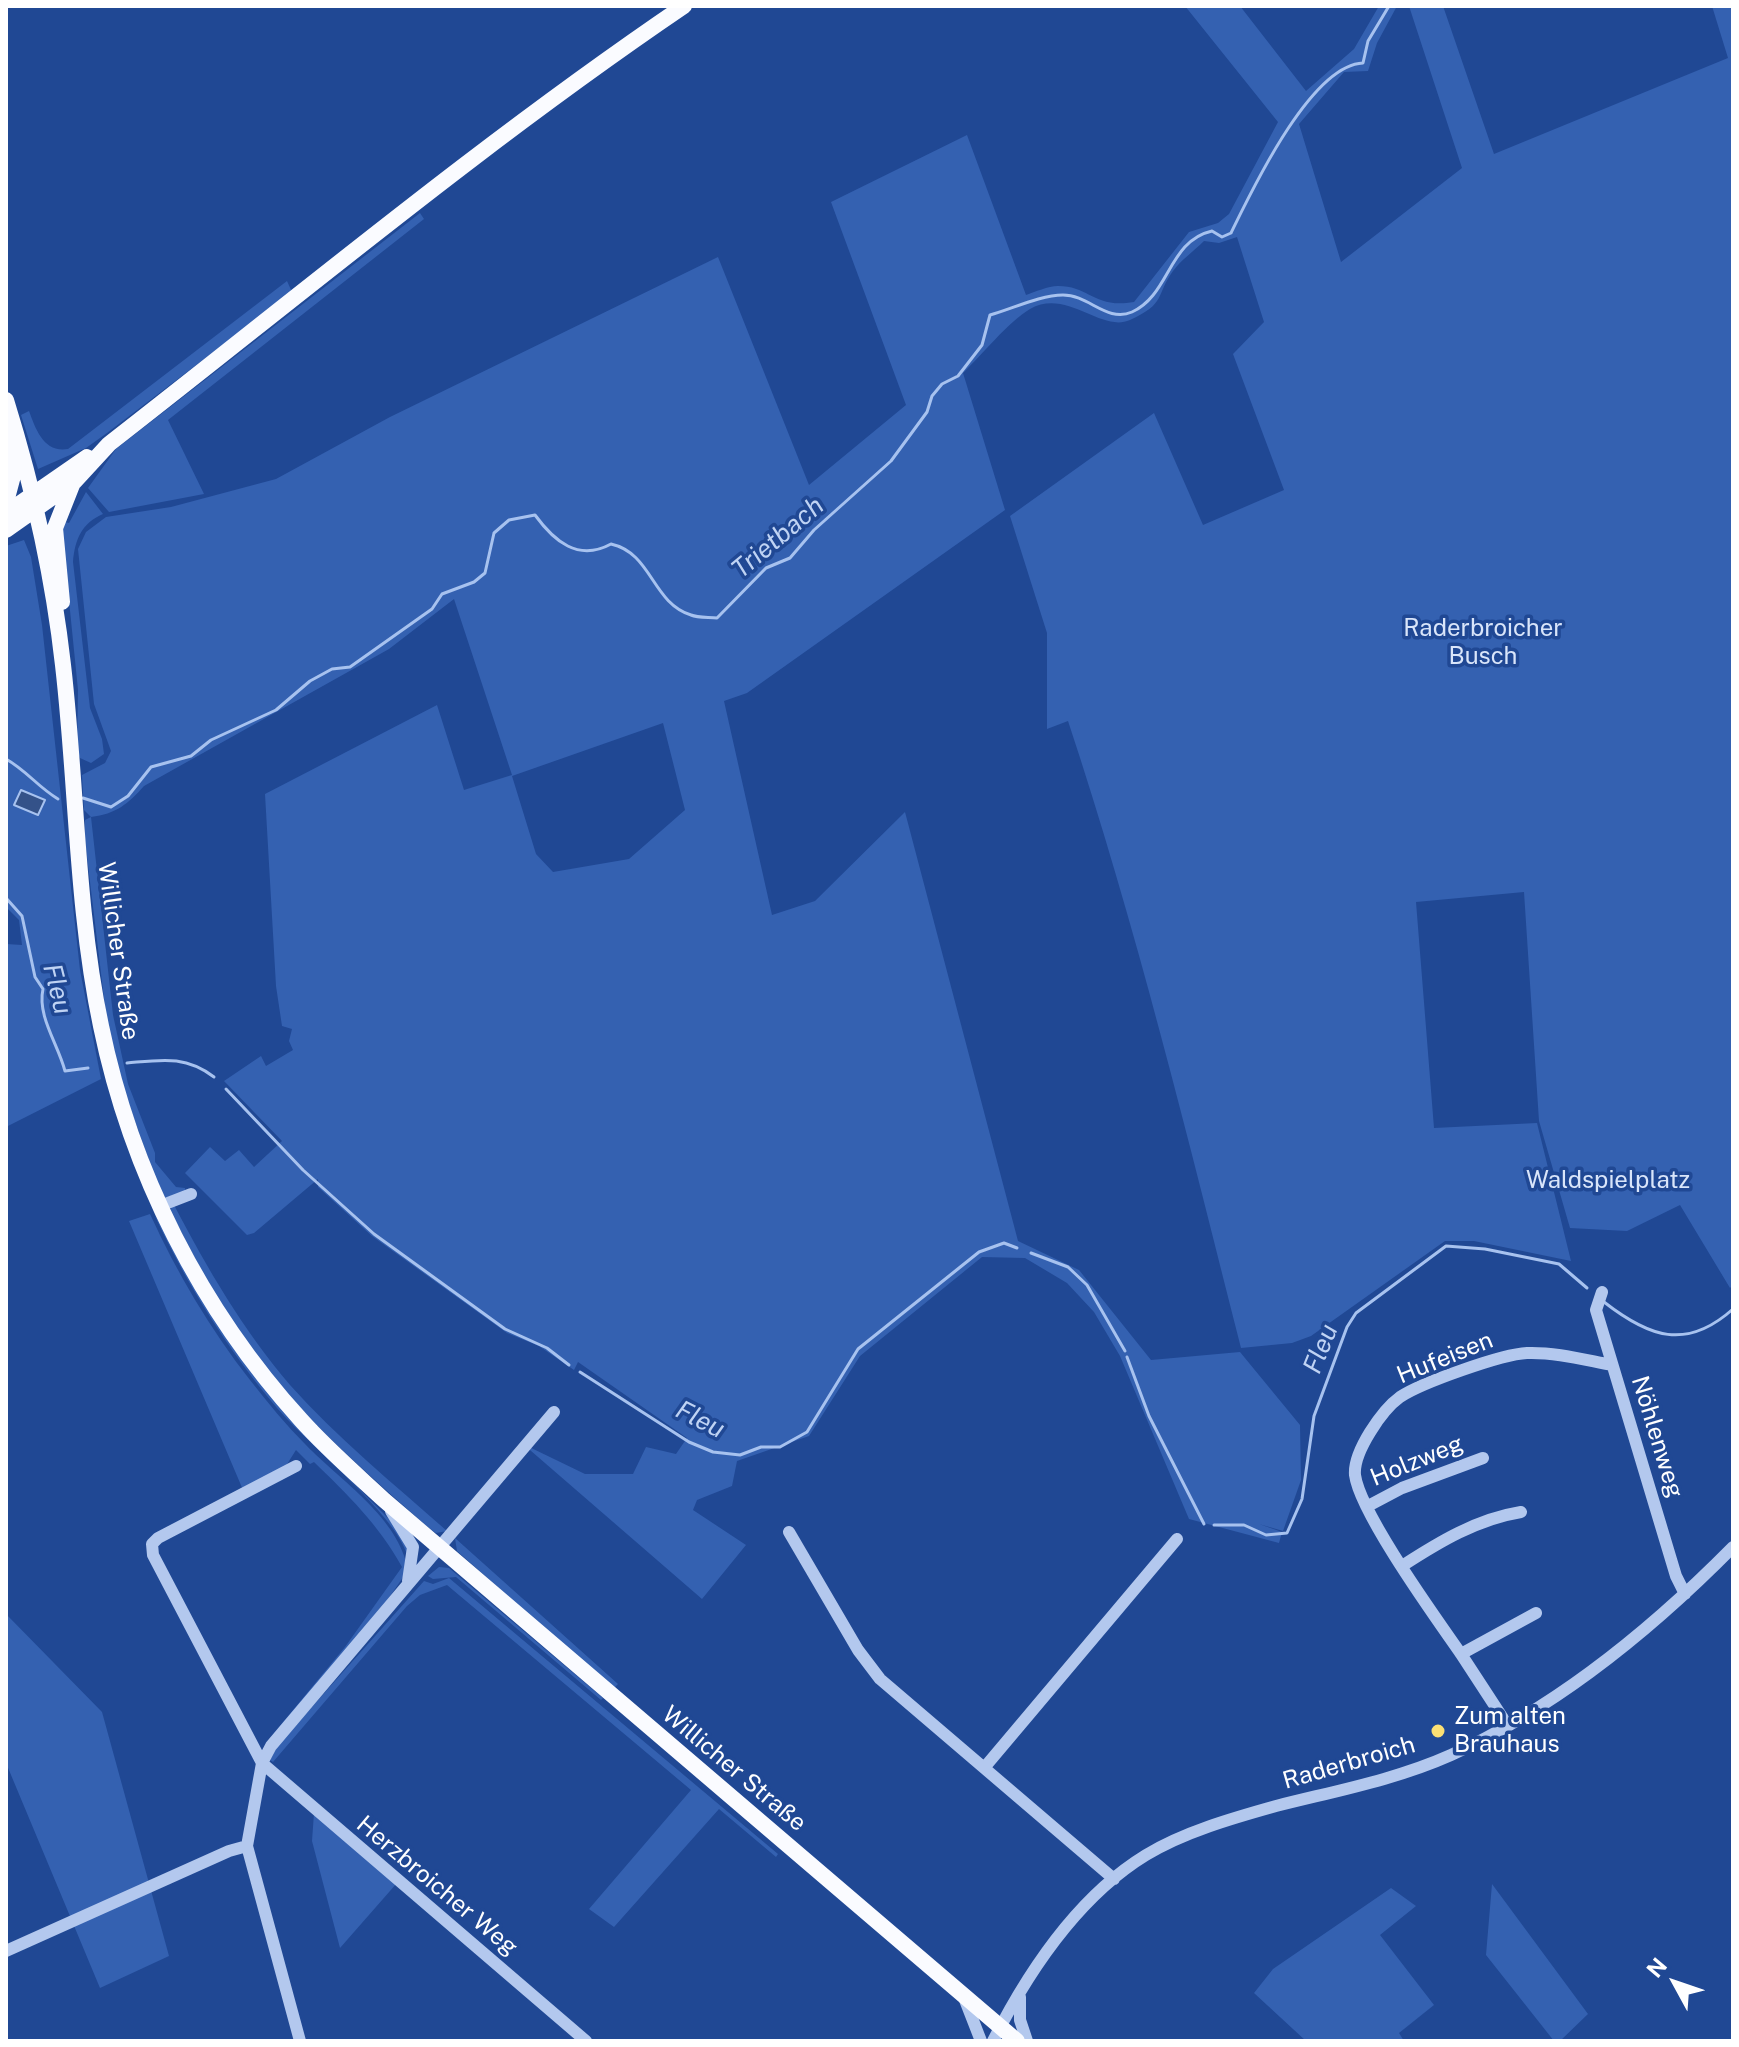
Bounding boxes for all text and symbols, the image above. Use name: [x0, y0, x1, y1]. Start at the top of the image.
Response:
water label: Trietbach: [726, 491, 830, 585]
park label: Raderbroicher Busch: [1403, 615, 1563, 671]
street label: Willicher Straße: [91, 860, 145, 1042]
water label: Fleu: [36, 961, 78, 1017]
park label: Waldspielplatz: [1526, 1167, 1690, 1195]
water label: Fleu: [1297, 1320, 1345, 1378]
street label: Hufeisen: [1393, 1326, 1497, 1390]
street label: Nöhlenweg: [1625, 1373, 1689, 1501]
water label: Fleu: [670, 1395, 730, 1445]
street label: Holzweg: [1366, 1429, 1468, 1493]
street label: Willicher Straße: [656, 1700, 812, 1838]
place label: Zum alten Brauhaus: [1454, 1703, 1566, 1759]
marker: Zum alten Brauhaus: [1429, 1722, 1447, 1740]
street label: Raderbroich: [1280, 1730, 1418, 1796]
street label: Herzbroicher Weg: [350, 1810, 524, 1962]
north arrow: [1635, 1943, 1715, 2023]
text: N: [1641, 1953, 1672, 1983]

